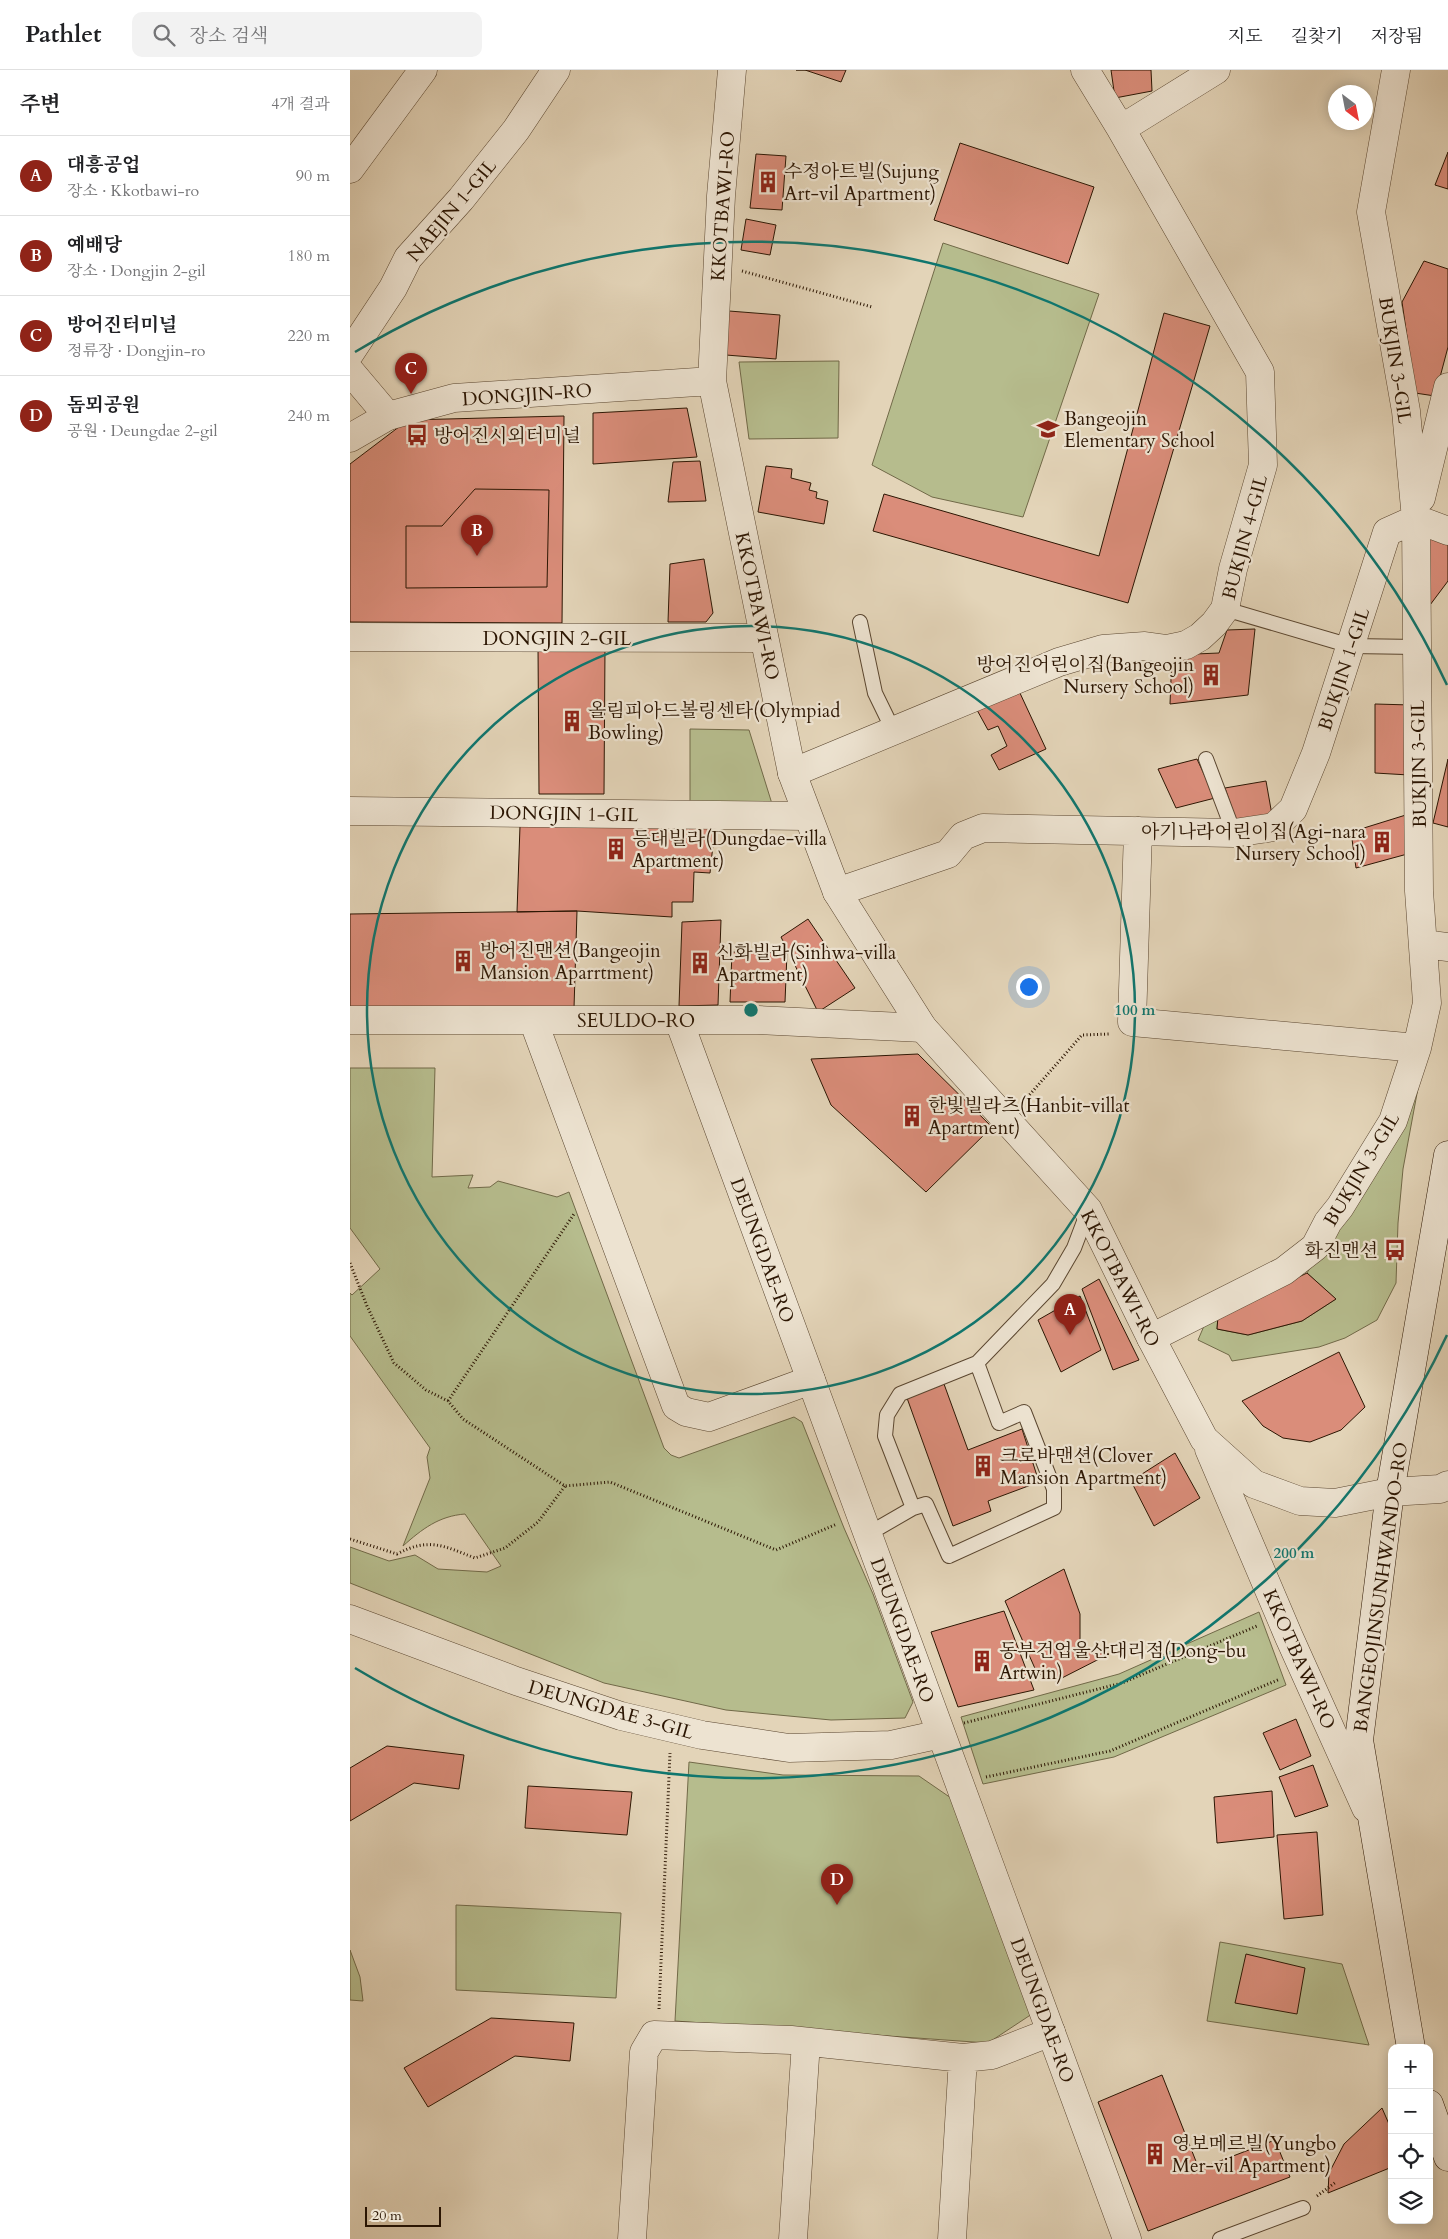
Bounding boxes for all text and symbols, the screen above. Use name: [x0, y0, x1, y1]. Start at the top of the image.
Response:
search box: [132, 12, 482, 57]
text: Pathlet: [25, 18, 102, 51]
icon: search: [150, 21, 178, 49]
text: 장소 검색: [190, 23, 268, 49]
text: 지도: [1228, 24, 1263, 49]
text: 길찾기: [1291, 24, 1343, 49]
text: 저장됨: [1371, 24, 1423, 49]
north arrow: [1328, 85, 1373, 130]
text: 주변: [20, 90, 61, 119]
text: 4개 결과: [271, 93, 330, 115]
street label: KKOTBAWI-RO: [705, 130, 741, 282]
text: 대흥공업: [67, 152, 140, 178]
street label: NAEJIN 1-GIL: [401, 153, 503, 268]
place label: 수정아트빌(Sujung Art-vil Apartment): [784, 159, 939, 207]
text: A: [30, 165, 42, 187]
text: 90 m: [296, 165, 330, 187]
building icon: 수정아트빌(Sujung Art-vil Apartment): [755, 169, 781, 195]
text: 장소 · Kkotbawi-ro: [67, 180, 199, 202]
text: 예배당: [67, 232, 122, 258]
text: B: [30, 245, 42, 267]
text: 180 m: [288, 245, 330, 267]
text: 장소 · Dongjin 2-gil: [67, 260, 206, 282]
street label: BUKJIN 3-GIL: [1372, 295, 1418, 426]
text: 방어진터미널: [67, 312, 177, 338]
text: C: [30, 325, 42, 347]
text: 220 m: [288, 325, 330, 347]
text: 정류장 · Dongjin-ro: [67, 340, 205, 362]
pin: C: [395, 353, 427, 394]
street label: DONGJIN-RO: [461, 377, 593, 413]
text: 돔뫼공원: [67, 392, 140, 418]
text: D: [29, 405, 43, 427]
text: 240 m: [288, 405, 330, 427]
place label: Bangeojin Elementary School: [1064, 406, 1215, 454]
school or university icon: Bangeojin Elementary School: [1035, 416, 1061, 442]
text: 공원 · Deungdae 2-gil: [67, 420, 218, 442]
bus stop icon: 방어진시외터미널: [404, 422, 430, 448]
place label: 방어진시외터미널: [434, 423, 581, 449]
street label: BUKJIN 4-GIL: [1216, 472, 1274, 602]
pin: B: [461, 515, 493, 556]
street label: KKOTBAWI-RO: [729, 530, 785, 683]
street label: BUKJIN 1-GIL: [1312, 604, 1376, 734]
street label: DONGJIN 2-GIL: [483, 626, 632, 652]
place label: 방어진어린이집(Bangeojin Nursery School): [977, 652, 1194, 700]
building icon: 방어진어린이집(Bangeojin Nursery School): [1198, 662, 1224, 688]
place label: 올림피아드볼링센타(Olympiad Bowling): [588, 698, 840, 746]
street label: BUKJIN 3-GIL: [1405, 699, 1433, 828]
building icon: 올림피아드볼링센타(Olympiad Bowling): [559, 708, 585, 734]
street label: DONGJIN 1-GIL: [489, 800, 639, 828]
place label: 아기나라어린이집(Agi-nara Nursery School): [1141, 819, 1366, 867]
place label: 등대빌라(Dungdae-villa Apartment): [632, 826, 827, 874]
building icon: 아기나라어린이집(Agi-nara Nursery School): [1369, 829, 1395, 855]
building icon: 등대빌라(Dungdae-villa Apartment): [603, 836, 629, 862]
place label: 방어진맨션(Bangeojin Mansion Aparrtment): [480, 938, 661, 986]
place label: 신화빌라(Sinhwa-villa Apartment): [716, 940, 896, 988]
building icon: 방어진맨션(Bangeojin Mansion Aparrtment): [450, 948, 476, 974]
building icon: 신화빌라(Sinhwa-villa Apartment): [687, 950, 713, 976]
your location: [1016, 974, 1042, 1000]
text: 100 m: [1115, 1000, 1156, 1020]
centre of rings: [742, 1001, 760, 1019]
street label: SEULDO-RO: [577, 1008, 695, 1034]
place label: 한빛빌라츠(Hanbit-villat Apartment): [928, 1093, 1130, 1141]
building icon: 한빛빌라츠(Hanbit-villat Apartment): [899, 1103, 925, 1129]
street label: BUKJIN 3-GIL: [1318, 1108, 1406, 1231]
street label: DEUNGDAE-RO: [724, 1174, 800, 1327]
street label: KKOTBAWI-RO: [1074, 1205, 1166, 1351]
bus stop icon: 화진맨션: [1382, 1237, 1408, 1263]
place label: 화진맨션: [1305, 1238, 1378, 1264]
pin: A: [1054, 1294, 1086, 1335]
street label: BANGEOJINSUNHWANDO-RO: [1348, 1440, 1414, 1734]
place label: 크로바맨션(Clover Mansion Apartment): [1000, 1443, 1167, 1491]
building icon: 크로바맨션(Clover Mansion Apartment): [970, 1453, 996, 1479]
text: 200 m: [1274, 1543, 1315, 1563]
street label: DEUNGDAE-RO: [864, 1554, 940, 1707]
street label: KKOTBAWI-RO: [1257, 1585, 1342, 1733]
place label: 동부건업울산대리점(Dong-bu Artwin): [999, 1638, 1246, 1686]
building icon: 동부건업울산대리점(Dong-bu Artwin): [969, 1648, 995, 1674]
street label: DEUNGDAE 3-GIL: [525, 1674, 697, 1746]
pin: D: [821, 1864, 853, 1905]
street label: DEUNGDAE-RO: [1004, 1934, 1080, 2087]
map controls: [1388, 2044, 1433, 2224]
button: +: [1388, 2044, 1433, 2089]
button: −: [1388, 2089, 1433, 2134]
place label: 영보메르빌(Yungbo Mer-vil Apartment): [1172, 2131, 1336, 2179]
button: locate: [1388, 2134, 1433, 2179]
building icon: 영보메르빌(Yungbo Mer-vil Apartment): [1142, 2141, 1168, 2167]
button: layers: [1388, 2179, 1433, 2224]
scale bar: [365, 2204, 441, 2227]
text: 20 m: [372, 2206, 402, 2225]

